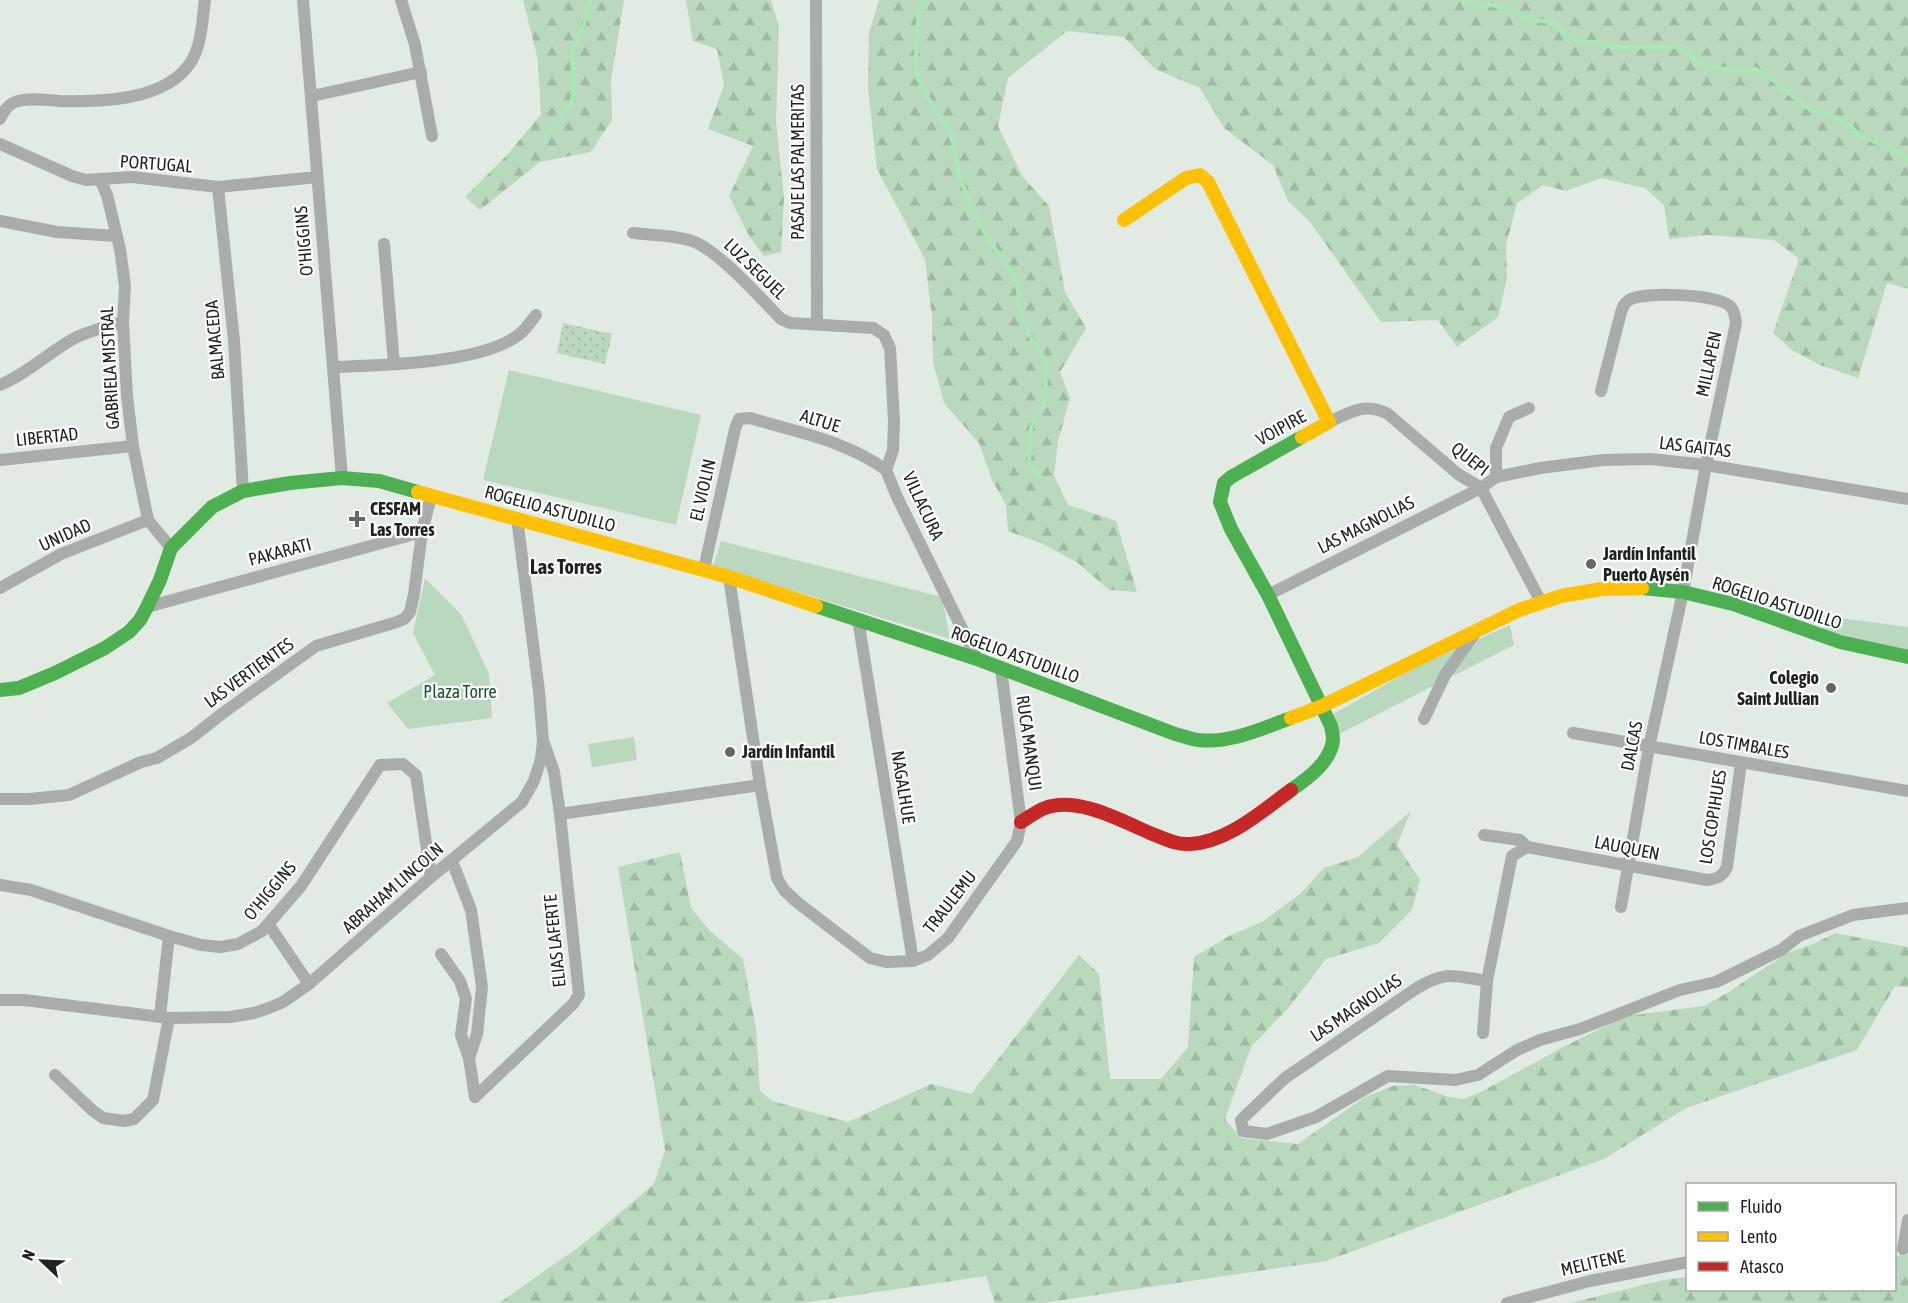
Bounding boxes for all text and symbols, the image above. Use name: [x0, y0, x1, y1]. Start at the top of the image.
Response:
street label: PASAJE LAS PALMERITAS: [787, 84, 808, 240]
street label: PORTUGAL: [119, 151, 193, 176]
street label: O'HIGGINS: [290, 205, 317, 277]
street label: LUZ SEGUEL: [720, 234, 791, 303]
street label: BALMACEDA: [201, 299, 228, 381]
street label: GABRIELA MISTRAL: [96, 306, 123, 430]
street label: MILLAPEN: [1691, 329, 1726, 399]
street label: ALTUE: [798, 405, 843, 437]
street label: VOIPIRE: [1252, 405, 1310, 450]
street label: LIBERTAD: [15, 423, 79, 450]
street label: LAS GAITAS: [1658, 432, 1733, 461]
street label: QUEPI: [1447, 437, 1493, 480]
street label: EL VIOLIN: [685, 457, 720, 523]
street label: VILLACURA: [899, 468, 948, 543]
street label: ROGELIO ASTUDILLO: [482, 481, 618, 536]
street label: LAS MAGNOLIAS: [1314, 491, 1418, 558]
place label: CESFAM Las Torres: [370, 498, 435, 540]
marker: CESFAM Las Torres: [348, 510, 366, 528]
street label: UNIDAD: [35, 514, 94, 555]
street label: PAKARATI: [246, 533, 314, 570]
place label: Jardín Infantil Puerto Aysén: [1602, 543, 1696, 585]
district label: Las Torres: [530, 555, 602, 578]
marker: Jardín Infantil Puerto Aysén: [1584, 557, 1598, 571]
street label: ROGELIO ASTUDILLO: [1710, 572, 1844, 633]
street label: ROGELIO ASTUDILLO: [948, 622, 1082, 687]
street label: LAS VERTIENTES: [200, 633, 298, 712]
place label: Colegio Saint Jullian: [1737, 667, 1819, 709]
park label: Plaza Torre: [423, 681, 497, 702]
marker: Colegio Saint Jullian: [1824, 681, 1838, 695]
street label: RUCA MANQUI: [1012, 694, 1047, 792]
street label: DALCAS: [1616, 719, 1647, 772]
street label: LOS TIMBALES: [1697, 726, 1791, 763]
place label: Jardín Infantil: [741, 741, 835, 762]
marker: Jardín Infantil: [723, 745, 737, 759]
street label: NAGALHUE: [887, 749, 920, 825]
street label: LOS COPIHUES: [1695, 768, 1730, 866]
street label: LAUQUEN: [1593, 831, 1661, 864]
street label: ABRAHAM LINCOLN: [338, 838, 447, 937]
street label: O'HIGGINS: [239, 857, 301, 924]
street label: TRAULEMU: [919, 866, 981, 937]
street label: ELIAS LAFERTE: [539, 893, 570, 989]
street label: LAS MAGNOLIAS: [1306, 969, 1406, 1046]
legend: [1686, 1183, 1896, 1291]
text: Fluido: [1740, 1196, 1782, 1217]
text: Lento: [1740, 1226, 1777, 1247]
north arrow: [12, 1231, 72, 1291]
street label: MELITENE: [1559, 1245, 1627, 1280]
text: N: [18, 1247, 38, 1263]
text: Atasco: [1740, 1256, 1784, 1277]

